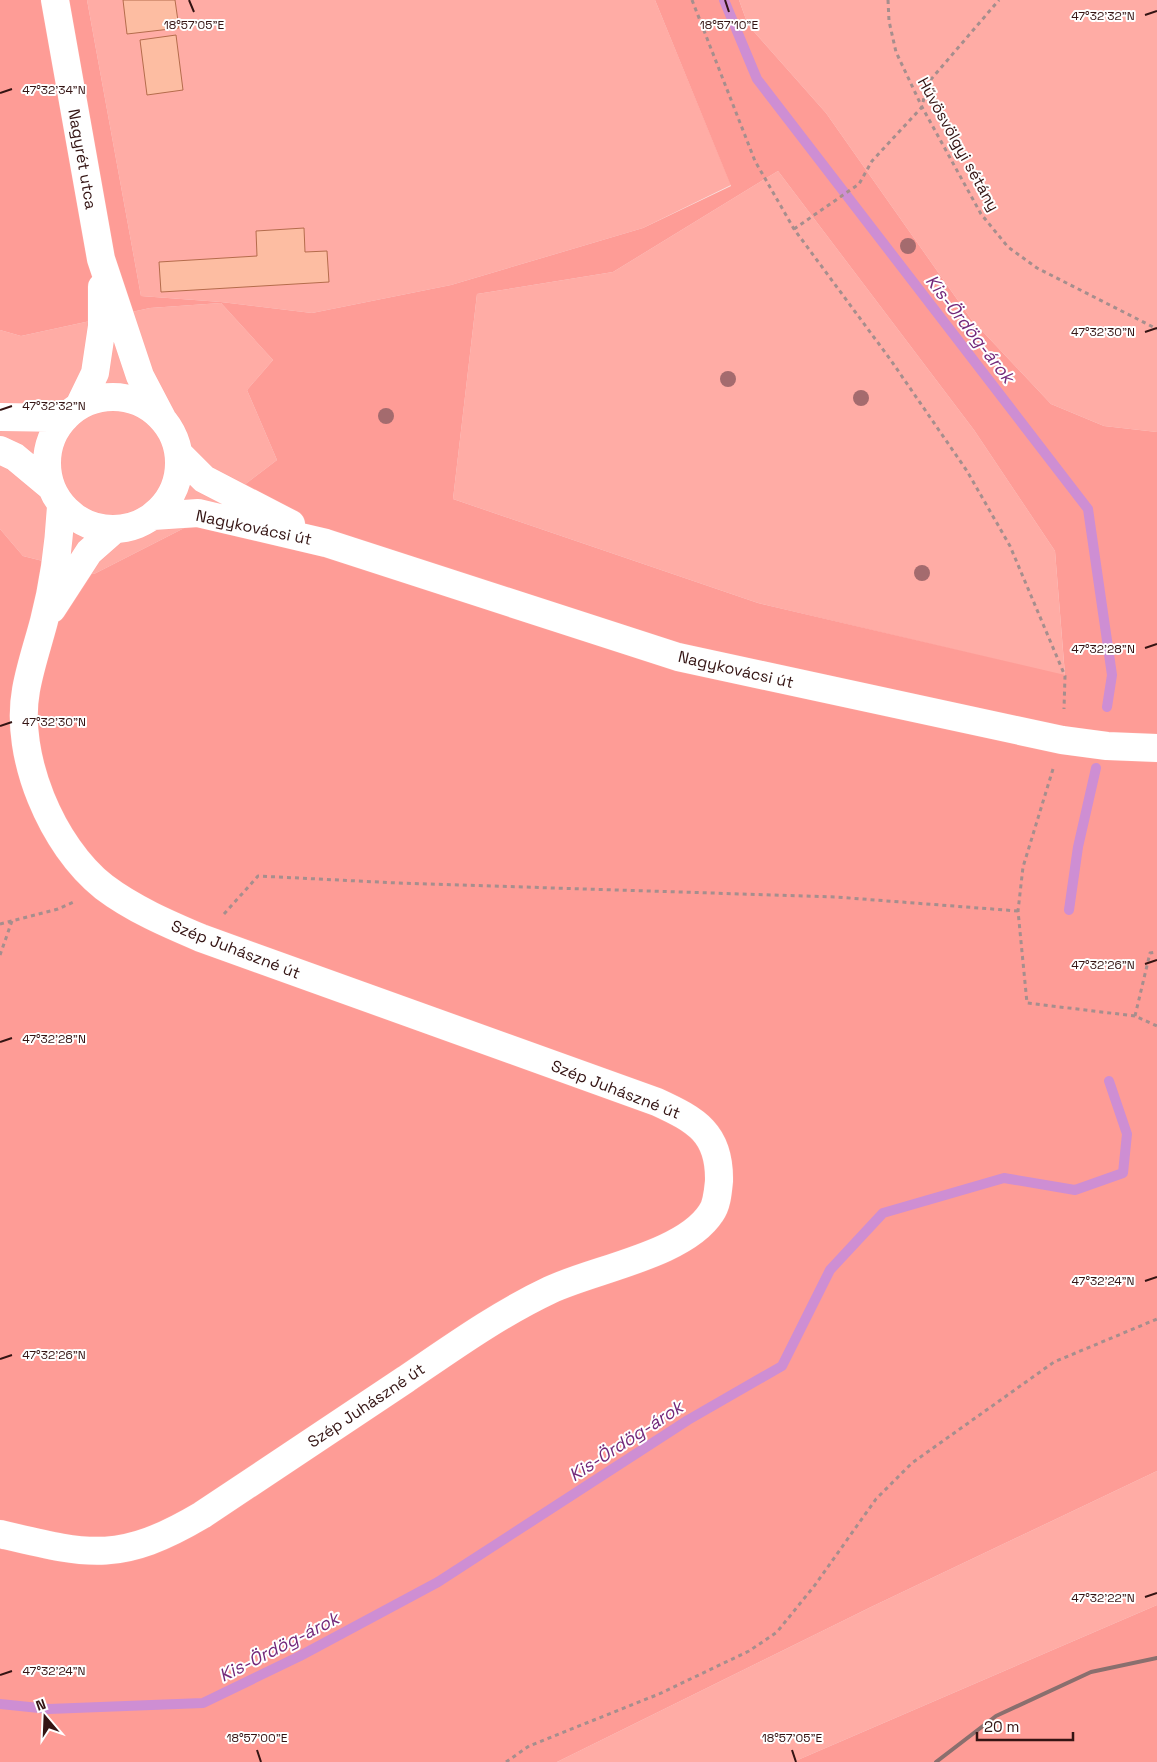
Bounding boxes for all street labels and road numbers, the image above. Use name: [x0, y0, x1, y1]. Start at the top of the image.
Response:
street label: Hűvösvölgyi sétány: [913, 73, 1004, 215]
street label: Nagyrét utca: [63, 107, 102, 211]
street label: Nagykovácsi út: [194, 505, 314, 550]
street label: Nagykovácsi út: [676, 646, 796, 693]
street label: Szép Juhászné út: [168, 915, 303, 984]
street label: Szép Juhászné út: [548, 1055, 683, 1124]
street label: Szép Juhászné út: [304, 1358, 429, 1452]

